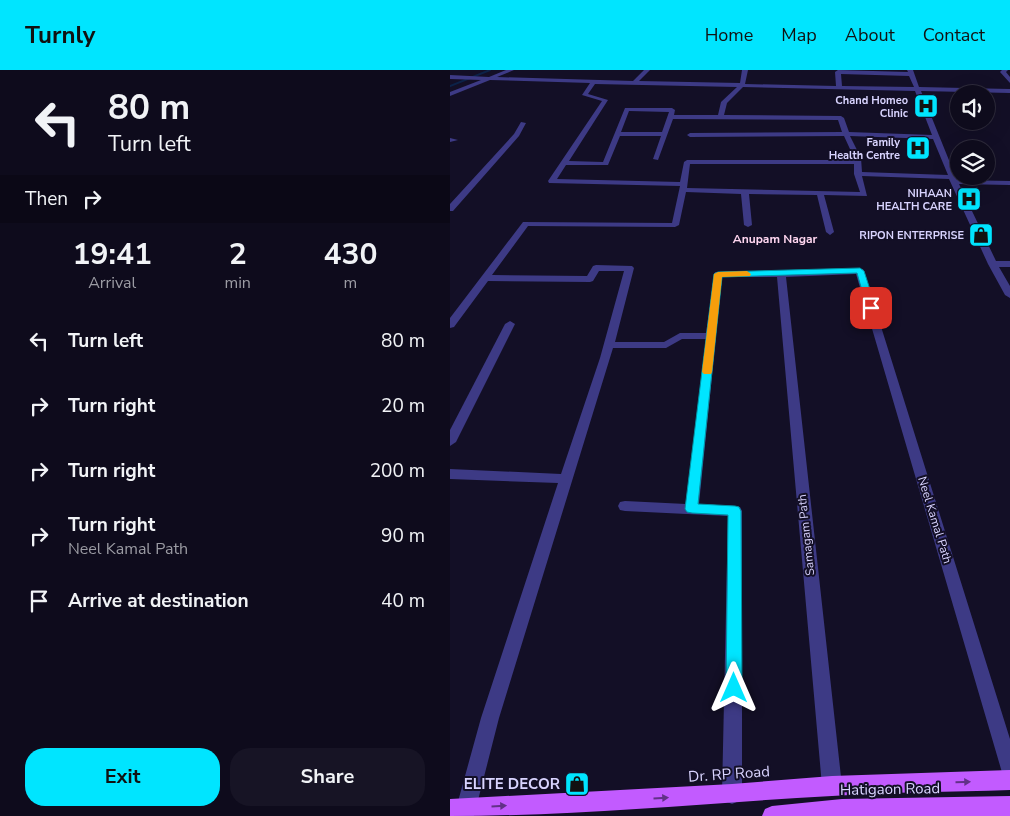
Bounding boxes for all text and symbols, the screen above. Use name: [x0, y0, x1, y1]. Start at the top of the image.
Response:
text: Turnly: [25, 19, 95, 51]
text: Home: [705, 23, 753, 47]
text: Map: [781, 23, 817, 47]
text: About: [845, 23, 895, 47]
text: Contact: [923, 23, 985, 47]
text: 80 m: [108, 84, 190, 131]
map controls: [950, 85, 995, 185]
button: sound: [950, 85, 995, 130]
icon: left: [25, 90, 90, 155]
place label: Chand Homeo Clinic: [835, 93, 909, 121]
hospital icon: Chand Homeo Clinic: [913, 93, 939, 119]
text: Turn left: [108, 129, 191, 159]
place label: Family Health Centre: [829, 135, 900, 163]
hospital icon: Family Health Centre: [905, 135, 931, 161]
button: layers: [950, 140, 995, 185]
icon: right: [78, 185, 106, 213]
text: Then: [25, 186, 68, 212]
place label: NIHAAN HEALTH CARE: [876, 186, 952, 214]
hospital icon: NIHAAN HEALTH CARE: [956, 186, 982, 212]
shop icon: RIPON ENTERPRISE: [968, 222, 994, 248]
place label: RIPON ENTERPRISE: [859, 228, 964, 243]
district label: Anupam Nagar: [733, 231, 818, 247]
text: 19:41: [73, 234, 152, 275]
text: 2: [229, 234, 247, 275]
text: 430: [323, 234, 377, 275]
text: Arrival: [88, 272, 136, 294]
text: min: [224, 272, 251, 294]
text: m: [344, 272, 357, 294]
pin: [850, 287, 892, 329]
icon: arrive: [857, 294, 885, 322]
icon: left: [25, 327, 53, 355]
text: Turn left: [68, 328, 143, 354]
text: 80 m: [381, 328, 425, 354]
icon: right: [25, 392, 53, 420]
text: Turn right: [68, 393, 155, 419]
text: 20 m: [381, 393, 425, 419]
icon: right: [25, 457, 53, 485]
text: Turn right: [68, 458, 155, 484]
text: 200 m: [370, 458, 425, 484]
street label: Neel Kamal Path: [914, 475, 956, 565]
street label: Samagam Path: [794, 493, 818, 577]
text: Turn right: [68, 512, 155, 538]
icon: right: [25, 522, 53, 550]
text: 90 m: [381, 523, 425, 549]
text: Neel Kamal Path: [68, 538, 188, 560]
icon: arrive: [25, 587, 53, 615]
text: Arrive at destination: [68, 588, 249, 614]
text: 40 m: [381, 588, 425, 614]
position arrow: [707, 661, 759, 713]
button: Exit: [25, 748, 220, 806]
button: Share: [230, 748, 425, 806]
street label: Dr. RP Road: [688, 761, 770, 787]
shop icon: ELITE DECOR: [564, 771, 590, 797]
place label: ELITE DECOR: [464, 774, 561, 794]
one-way arrow: [955, 777, 971, 785]
street label: Hatigaon Road: [840, 778, 940, 800]
one-way arrow: [653, 793, 669, 801]
one-way arrow: [491, 802, 507, 810]

